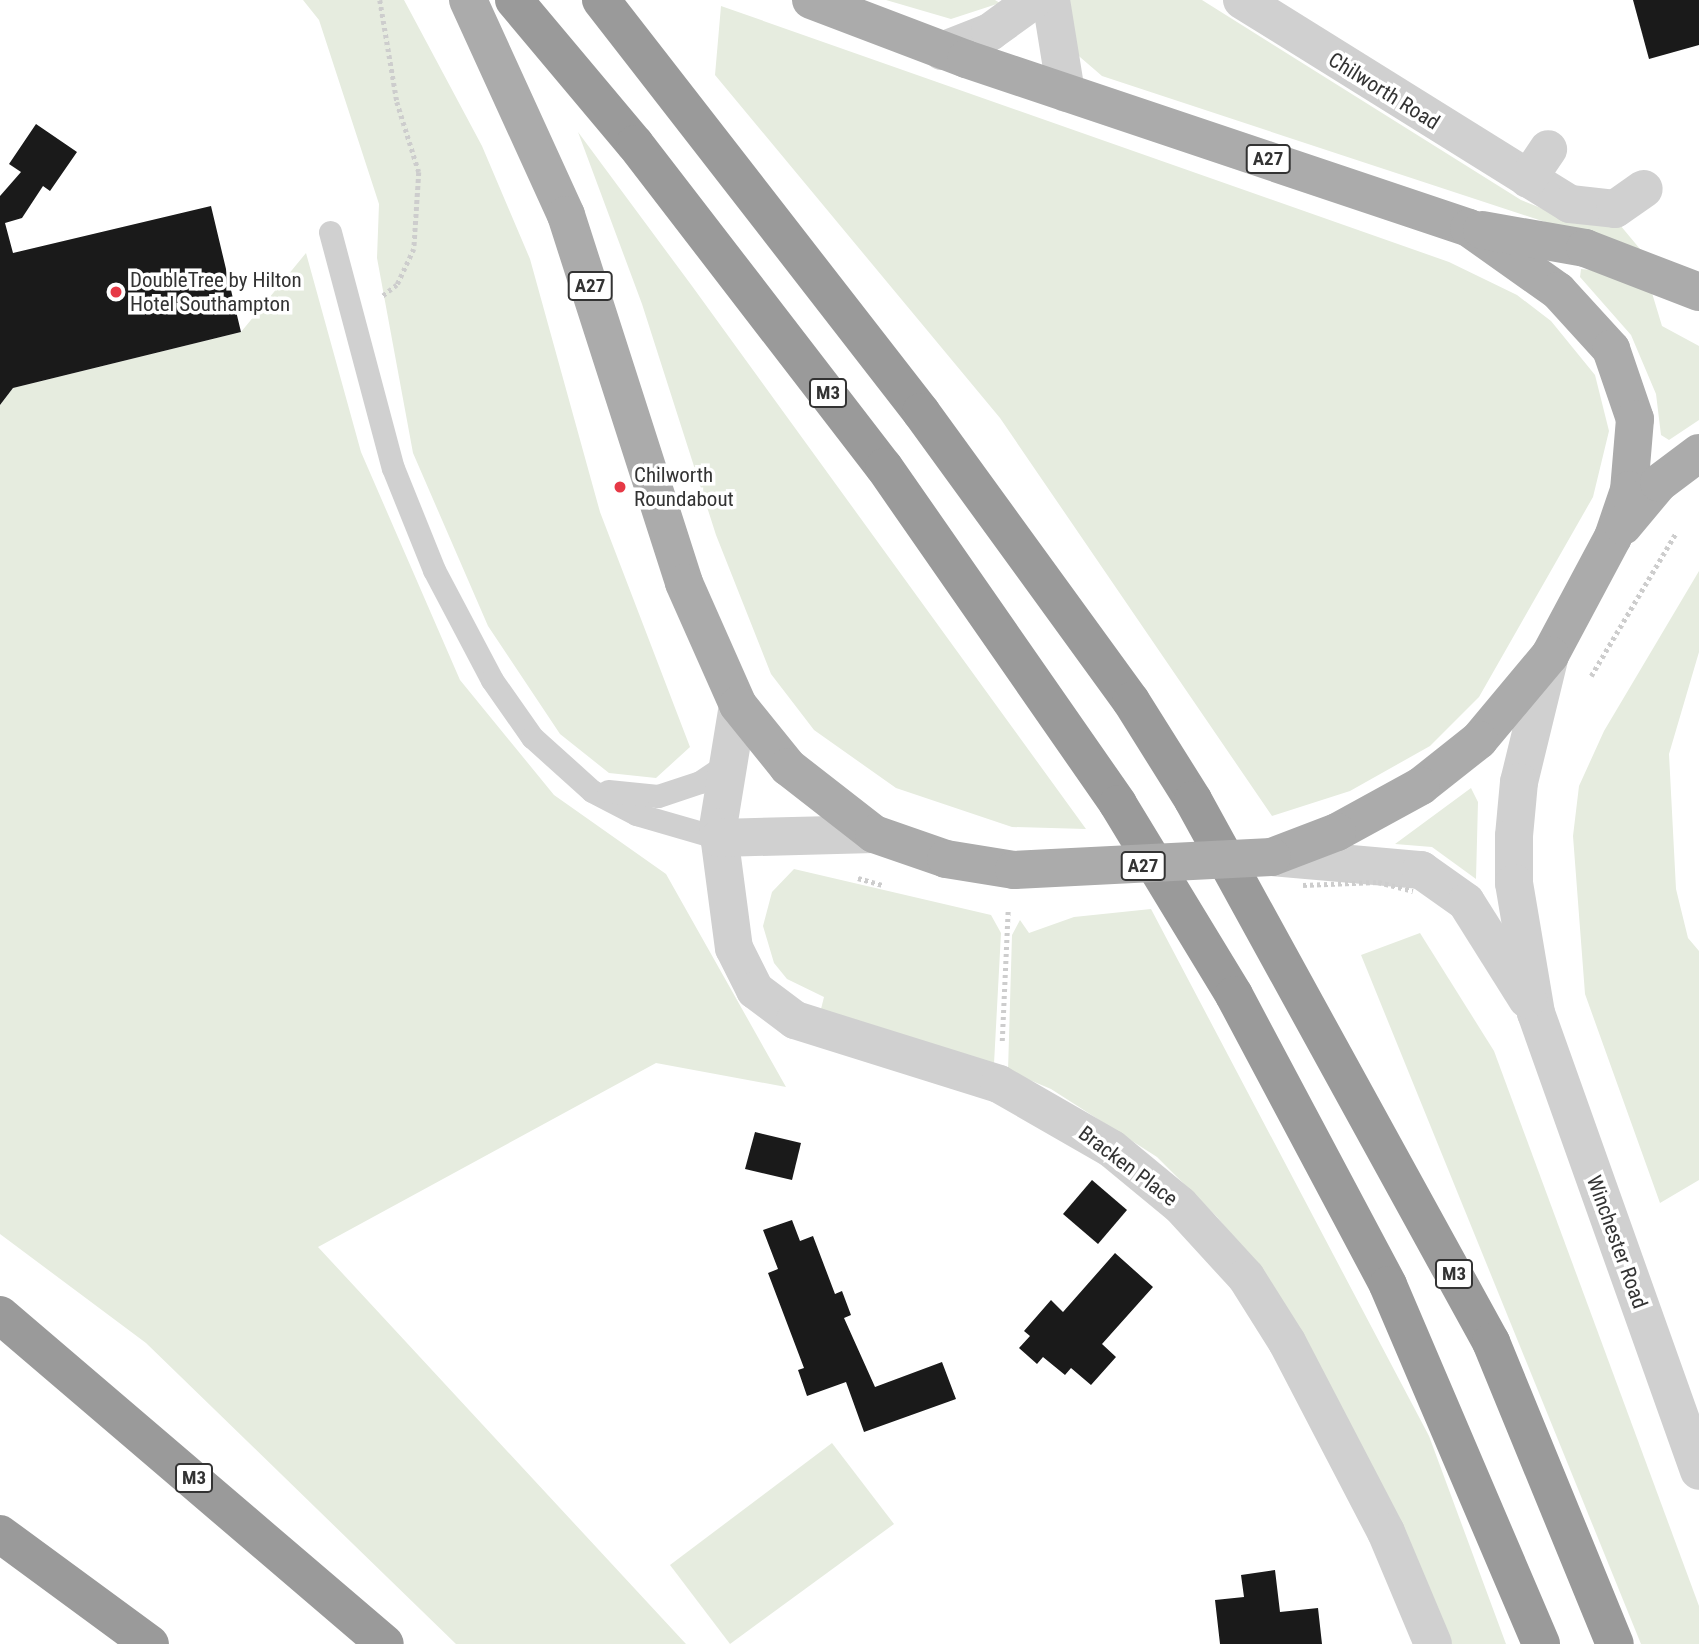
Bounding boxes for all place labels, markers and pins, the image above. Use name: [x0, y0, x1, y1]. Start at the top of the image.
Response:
place label: DoubleTree by Hilton Hotel Southampton: [130, 267, 302, 317]
marker: DoubleTree by Hilton Hotel Southampton: [108, 284, 124, 300]
place label: Chilworth Roundabout: [634, 462, 734, 512]
marker: Chilworth Roundabout: [612, 479, 628, 495]

